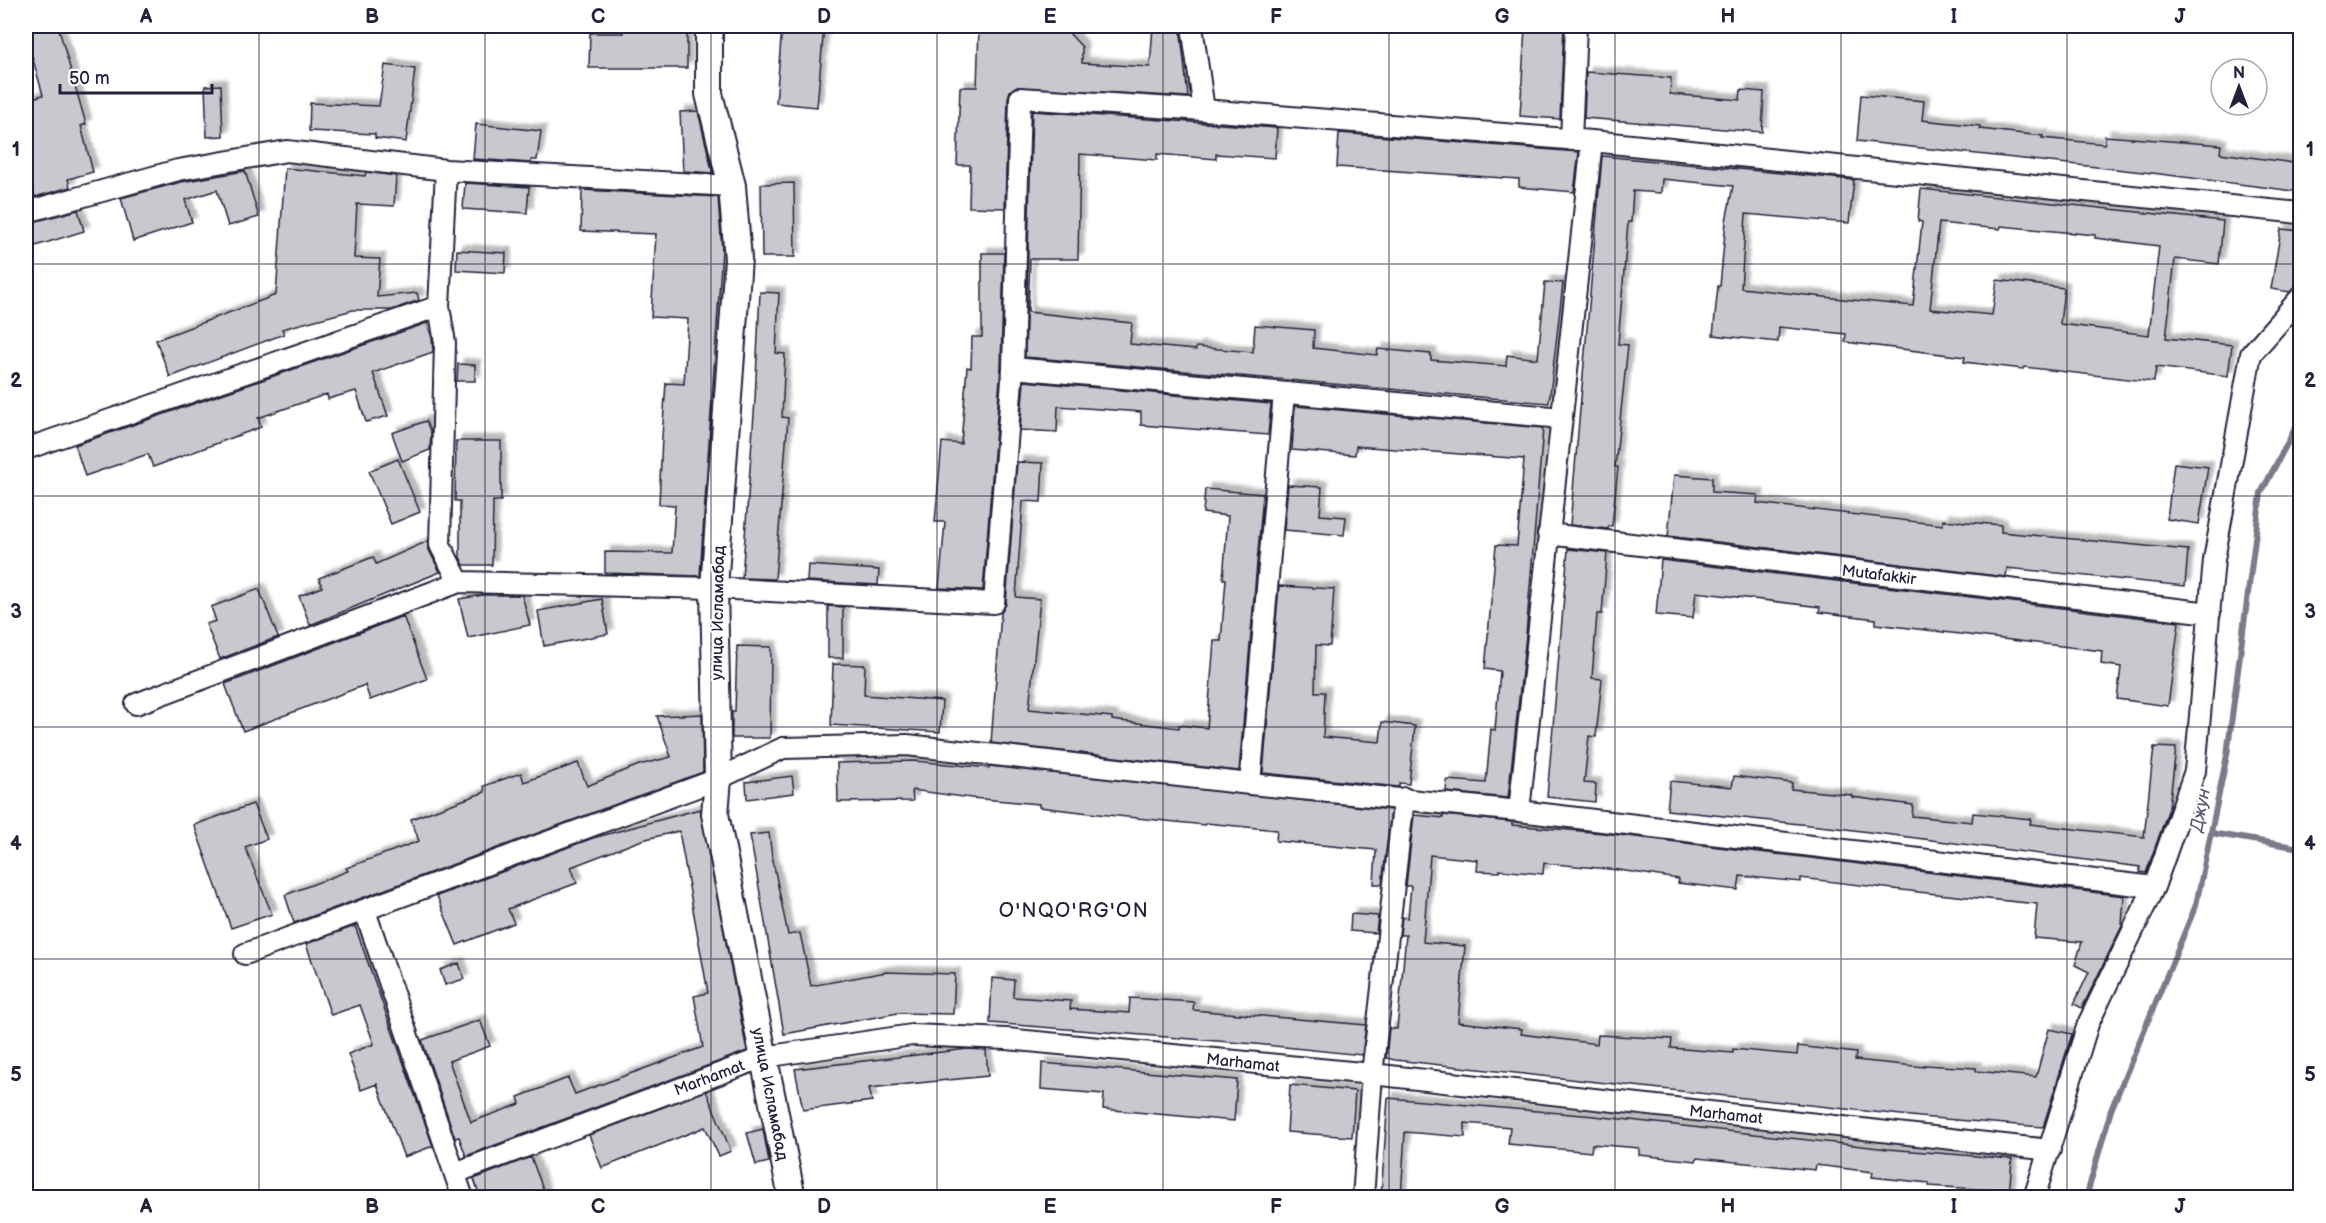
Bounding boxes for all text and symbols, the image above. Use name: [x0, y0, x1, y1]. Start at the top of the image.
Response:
text: A: [139, 5, 153, 29]
text: B: [365, 5, 379, 29]
text: C: [591, 5, 605, 29]
text: D: [817, 5, 831, 29]
text: E: [1044, 5, 1057, 29]
text: F: [1270, 5, 1282, 29]
text: G: [1495, 5, 1510, 29]
text: H: [1721, 5, 1735, 29]
text: I: [1951, 5, 1957, 29]
text: J: [2175, 5, 2187, 29]
scale bar: [60, 57, 212, 95]
north arrow: [2209, 57, 2269, 117]
text: N: [2233, 64, 2245, 83]
text: 50 m: [69, 68, 110, 89]
text: 1: [12, 138, 20, 162]
text: 1: [2306, 138, 2314, 162]
text: 2: [10, 369, 22, 393]
text: 2: [2304, 369, 2316, 393]
street label: улица Исламабад: [708, 545, 729, 681]
street label: Mutafakkir: [1841, 562, 1917, 590]
text: 3: [10, 600, 22, 624]
text: 3: [2304, 600, 2316, 624]
water label: Джун: [2186, 787, 2215, 835]
text: 4: [10, 832, 22, 856]
text: 4: [2304, 832, 2316, 856]
district label: O'NQO'RG'ON: [999, 899, 1149, 923]
street label: улица Исламабад: [747, 1026, 792, 1163]
street label: Marhamat: [1205, 1050, 1281, 1077]
street label: Marhamat: [672, 1056, 747, 1100]
text: 5: [10, 1063, 22, 1087]
text: 5: [2304, 1063, 2316, 1087]
street label: Marhamat: [1688, 1102, 1764, 1129]
text: A: [139, 1195, 153, 1219]
text: B: [365, 1195, 379, 1219]
text: C: [591, 1195, 605, 1219]
text: D: [817, 1195, 831, 1219]
text: E: [1044, 1195, 1057, 1219]
text: F: [1270, 1195, 1282, 1219]
text: G: [1495, 1195, 1510, 1219]
text: H: [1721, 1195, 1735, 1219]
text: I: [1951, 1195, 1957, 1219]
text: J: [2175, 1195, 2187, 1219]

